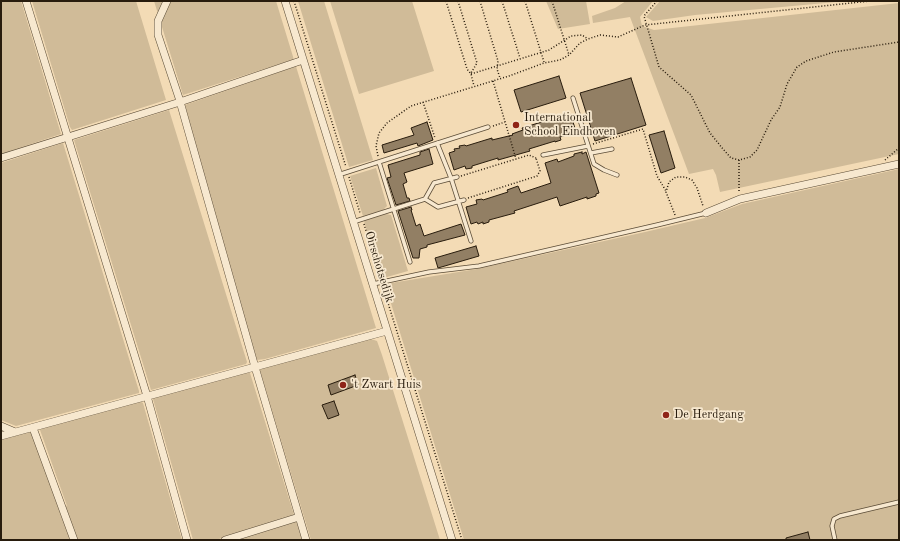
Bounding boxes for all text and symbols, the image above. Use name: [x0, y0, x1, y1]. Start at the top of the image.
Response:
place label: International School Eindhoven: [524, 111, 616, 139]
marker: International School Eindhoven: [511, 120, 521, 130]
street label: Oirschotsedijk: [361, 230, 397, 304]
place label: 't Zwart Huis: [351, 378, 421, 392]
marker: 't Zwart Huis: [338, 380, 348, 390]
place label: De Herdgang: [674, 408, 744, 422]
marker: De Herdgang: [661, 410, 671, 420]

